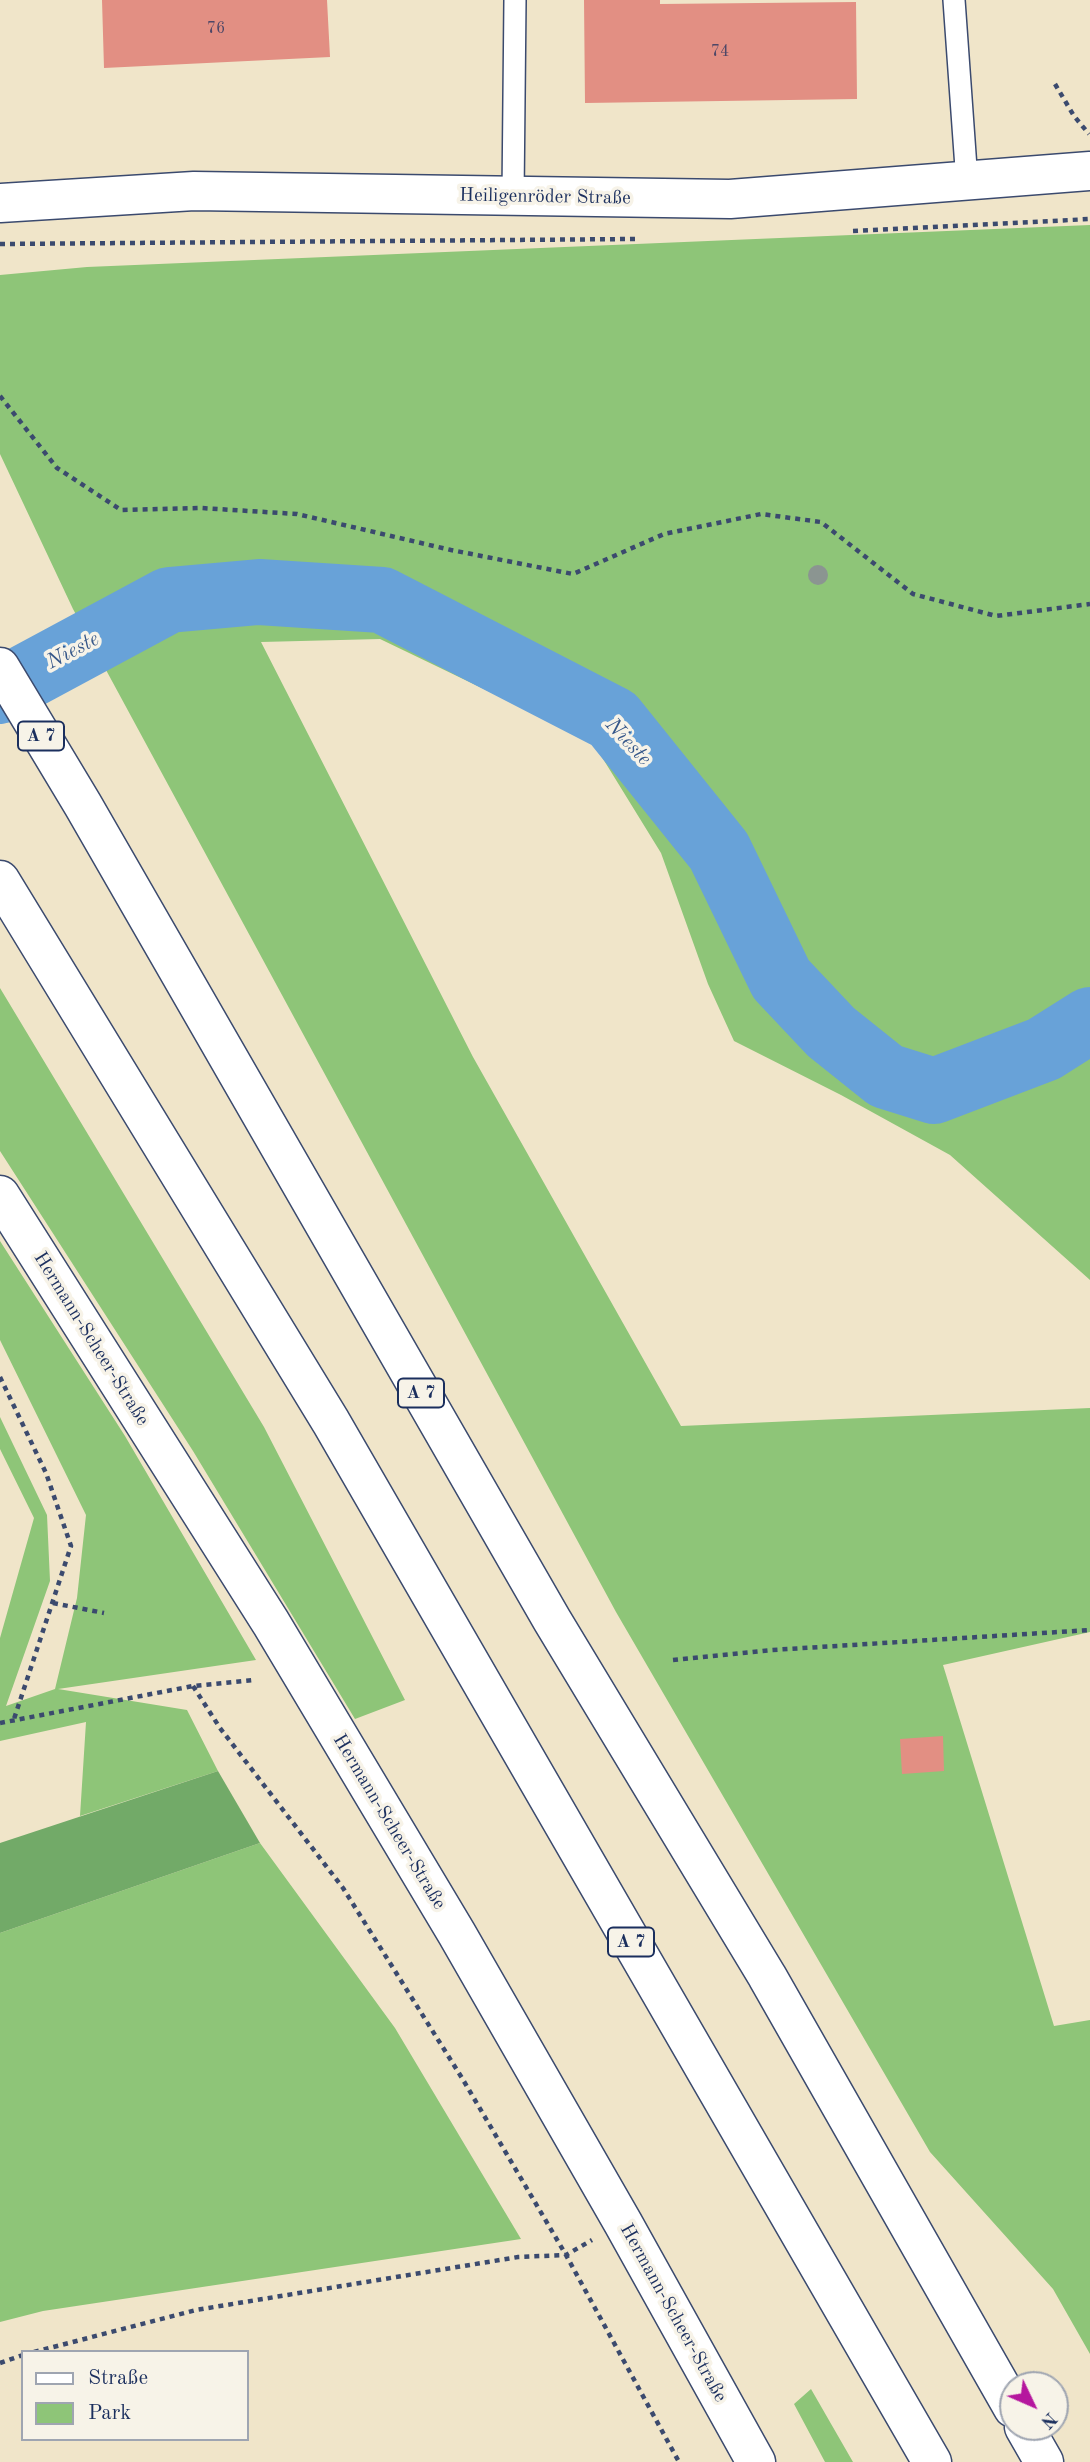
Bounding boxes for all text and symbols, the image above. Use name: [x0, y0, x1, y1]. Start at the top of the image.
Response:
house number: 76: [207, 19, 225, 39]
house number: 74: [711, 42, 729, 62]
street label: Heiligenröder Straße: [459, 184, 631, 210]
water label: Nieste: [42, 627, 104, 675]
water label: Nieste: [600, 713, 656, 771]
road number: A 7: [18, 722, 64, 750]
street label: Hermann-Scheer-Straße: [28, 1248, 154, 1430]
road number: A 7: [398, 1378, 444, 1408]
street label: Hermann-Scheer-Straße: [328, 1730, 450, 1914]
road number: A 7: [608, 1928, 654, 1956]
street label: Hermann-Scheer-Straße: [614, 2220, 732, 2406]
legend: [21, 2350, 248, 2441]
text: Straße: [88, 2368, 148, 2389]
north arrow: [999, 2371, 1069, 2441]
text: Park: [88, 2403, 131, 2424]
text: N: [1036, 2408, 1060, 2431]

